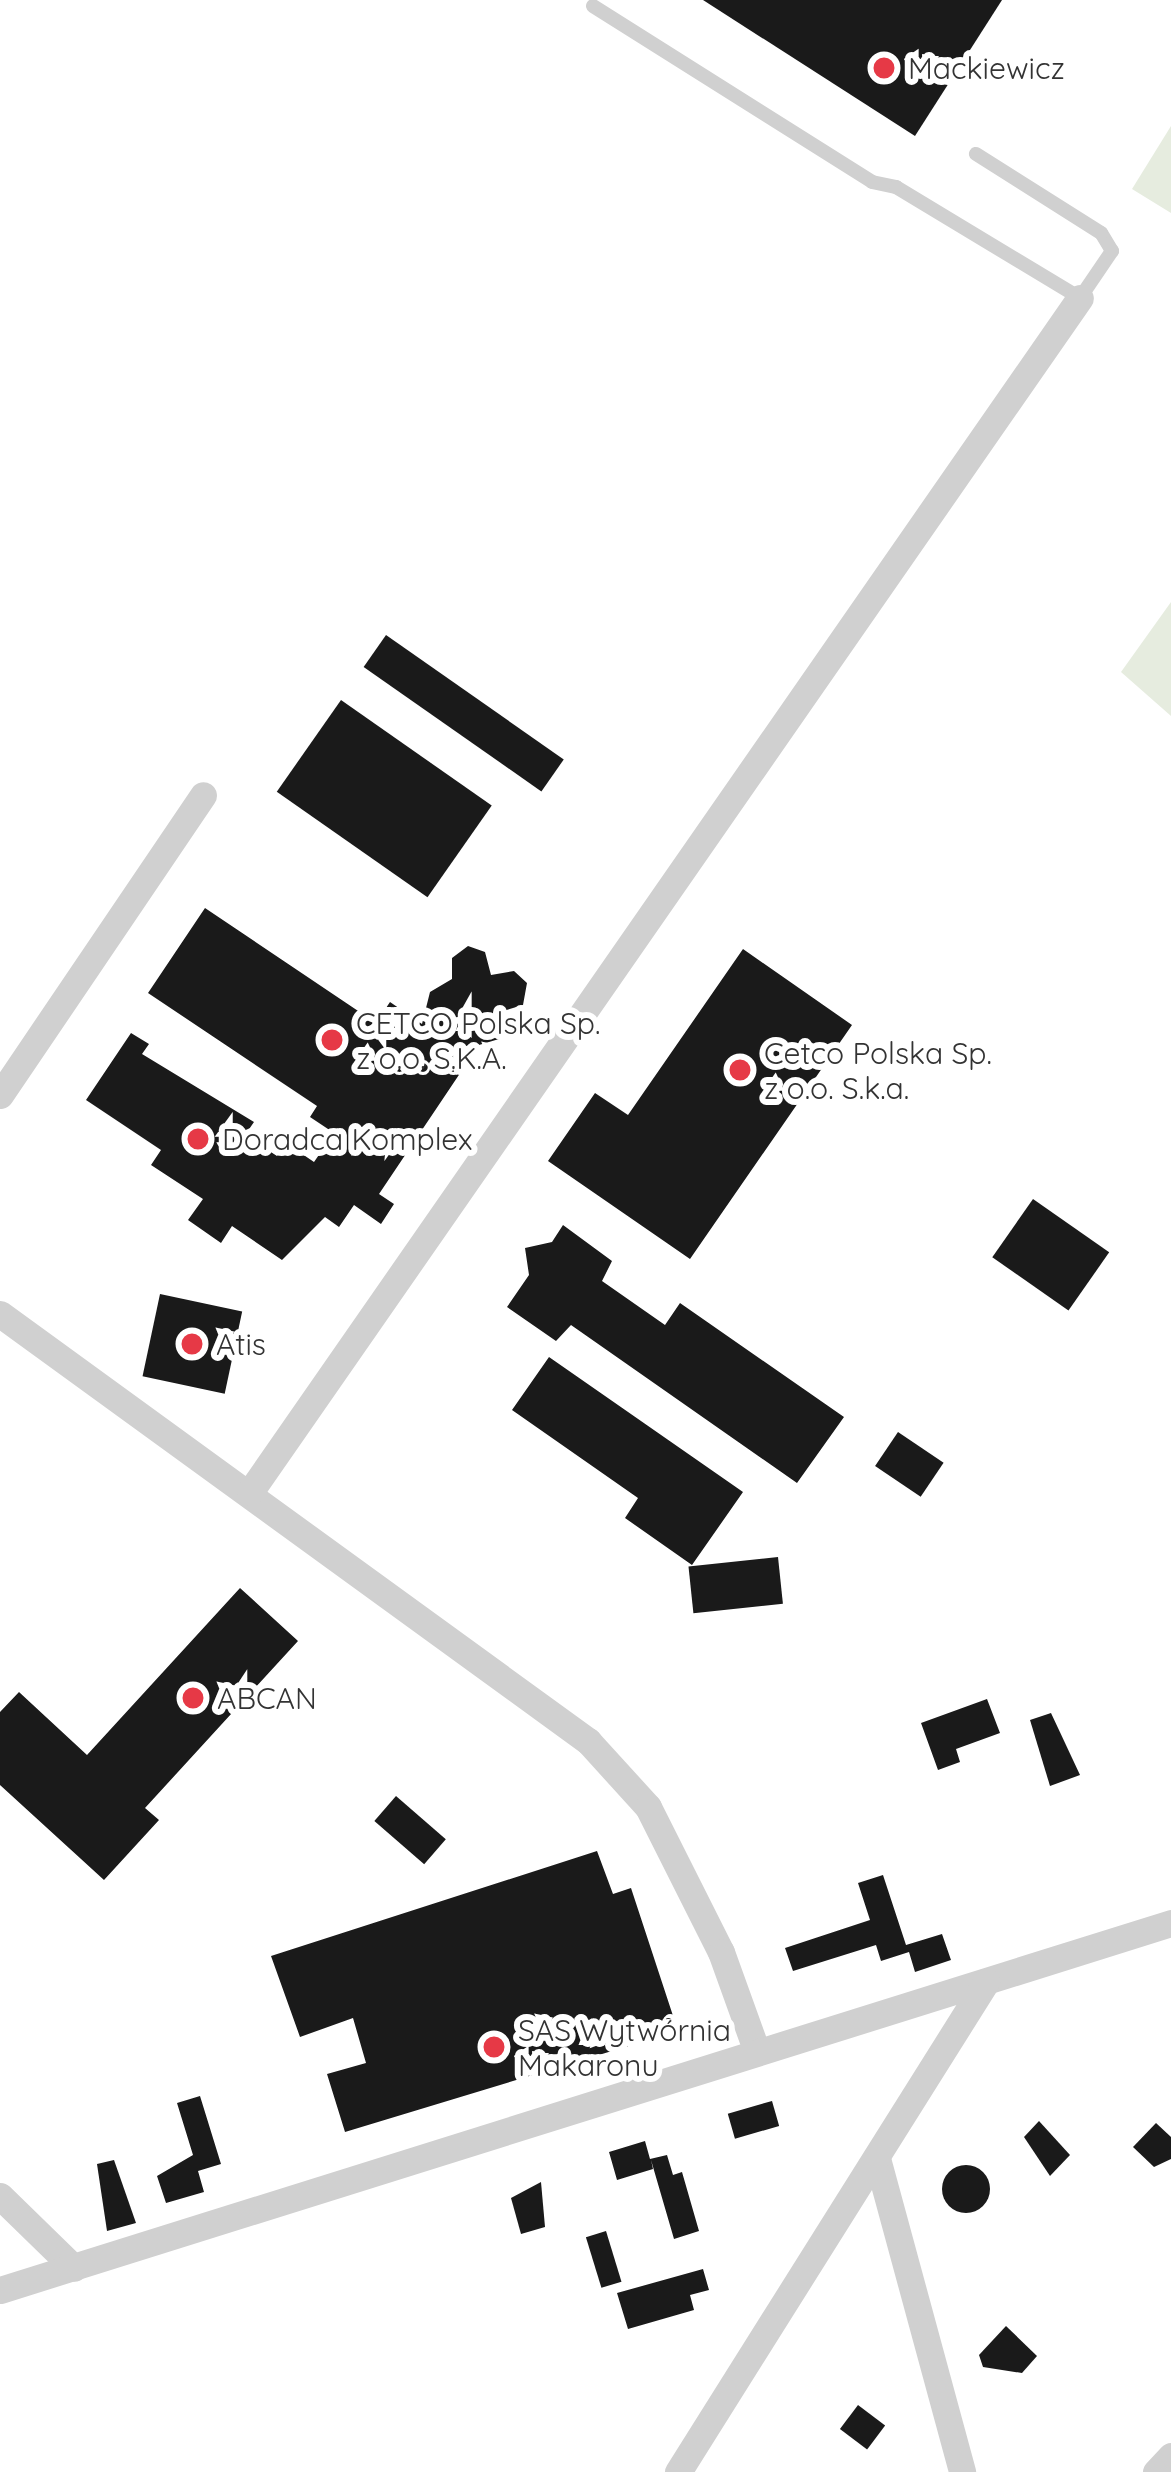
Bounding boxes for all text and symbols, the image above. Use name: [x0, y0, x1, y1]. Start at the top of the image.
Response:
place label: Mackiewicz: [908, 50, 1065, 86]
marker: Mackiewicz: [871, 55, 897, 81]
place label: CETCO Polska Sp. z o.o. S.K.A.: [356, 1005, 600, 1076]
marker: CETCO Polska Sp. z o.o. S.K.A.: [319, 1027, 345, 1053]
place label: Cetco Polska Sp. z o.o. S.k.a.: [764, 1035, 992, 1106]
marker: Cetco Polska Sp. z o.o. S.k.a.: [727, 1057, 753, 1083]
place label: Doradca Komplex: [222, 1121, 473, 1157]
marker: Doradca Komplex: [185, 1126, 211, 1152]
place label: Atis: [216, 1326, 266, 1362]
marker: Atis: [179, 1331, 205, 1357]
place label: ABCAN: [217, 1680, 317, 1716]
marker: ABCAN: [180, 1685, 206, 1711]
place label: SAS Wytwórnia Makaronu: [518, 2012, 731, 2082]
marker: SAS Wytwórnia Makaronu: [481, 2034, 507, 2060]

